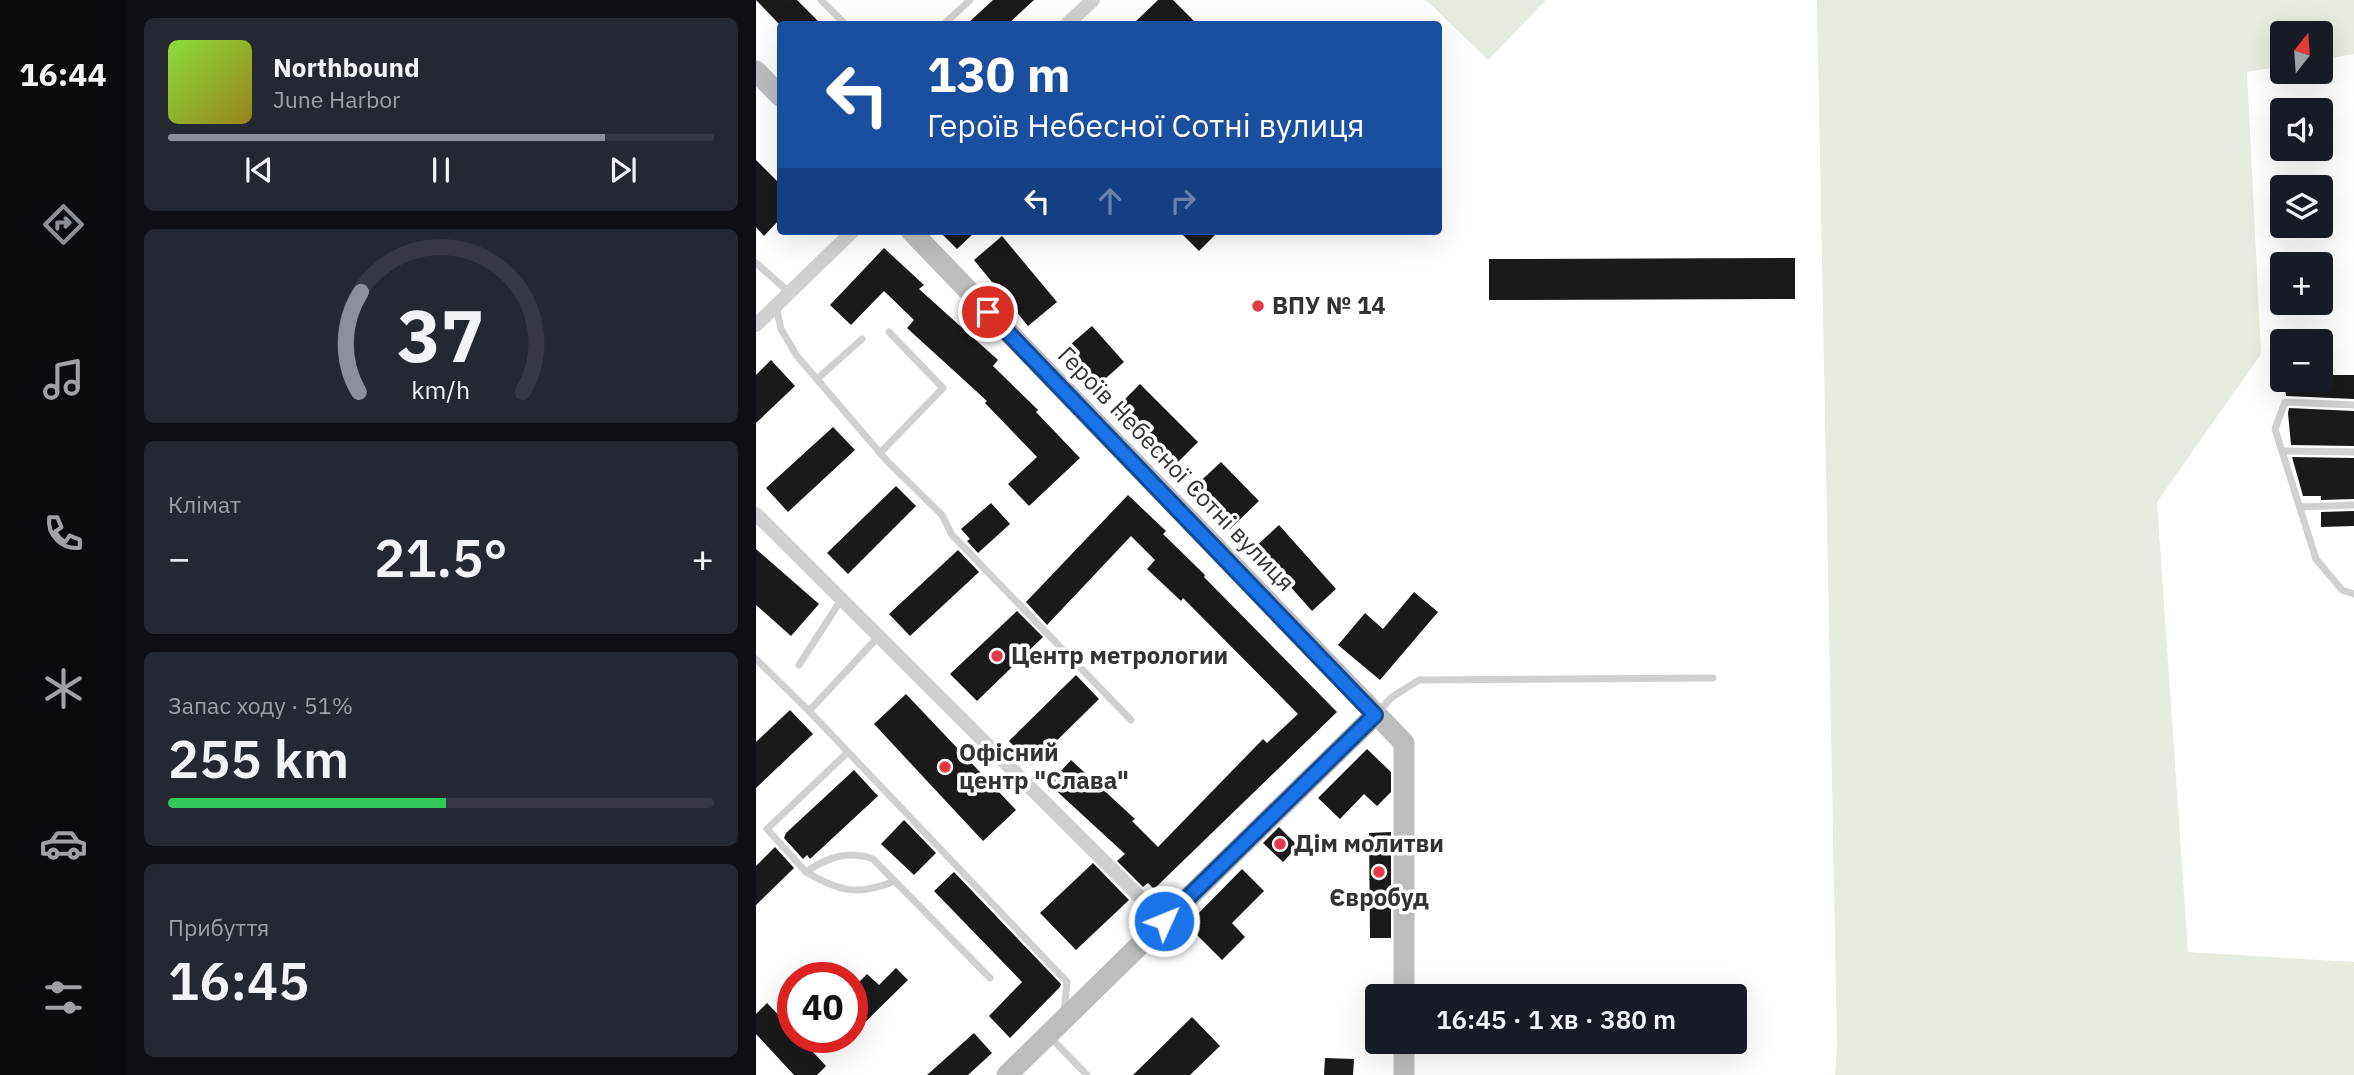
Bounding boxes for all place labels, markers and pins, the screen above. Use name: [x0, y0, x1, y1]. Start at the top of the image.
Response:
pin: [958, 282, 1018, 342]
place label: ВПУ № 14: [1272, 289, 1386, 321]
marker: ВПУ № 14: [1250, 298, 1266, 314]
place label: Центр метрологии: [1011, 639, 1228, 671]
marker: Центр метрологии: [989, 648, 1005, 664]
place label: Офісний центр "Слава": [959, 736, 1129, 796]
marker: Офісний центр "Слава": [937, 759, 953, 775]
place label: Дім молитви: [1294, 827, 1444, 859]
marker: Дім молитви: [1272, 836, 1288, 852]
marker: Євробуд: [1371, 864, 1387, 880]
place label: Євробуд: [1329, 881, 1429, 913]

